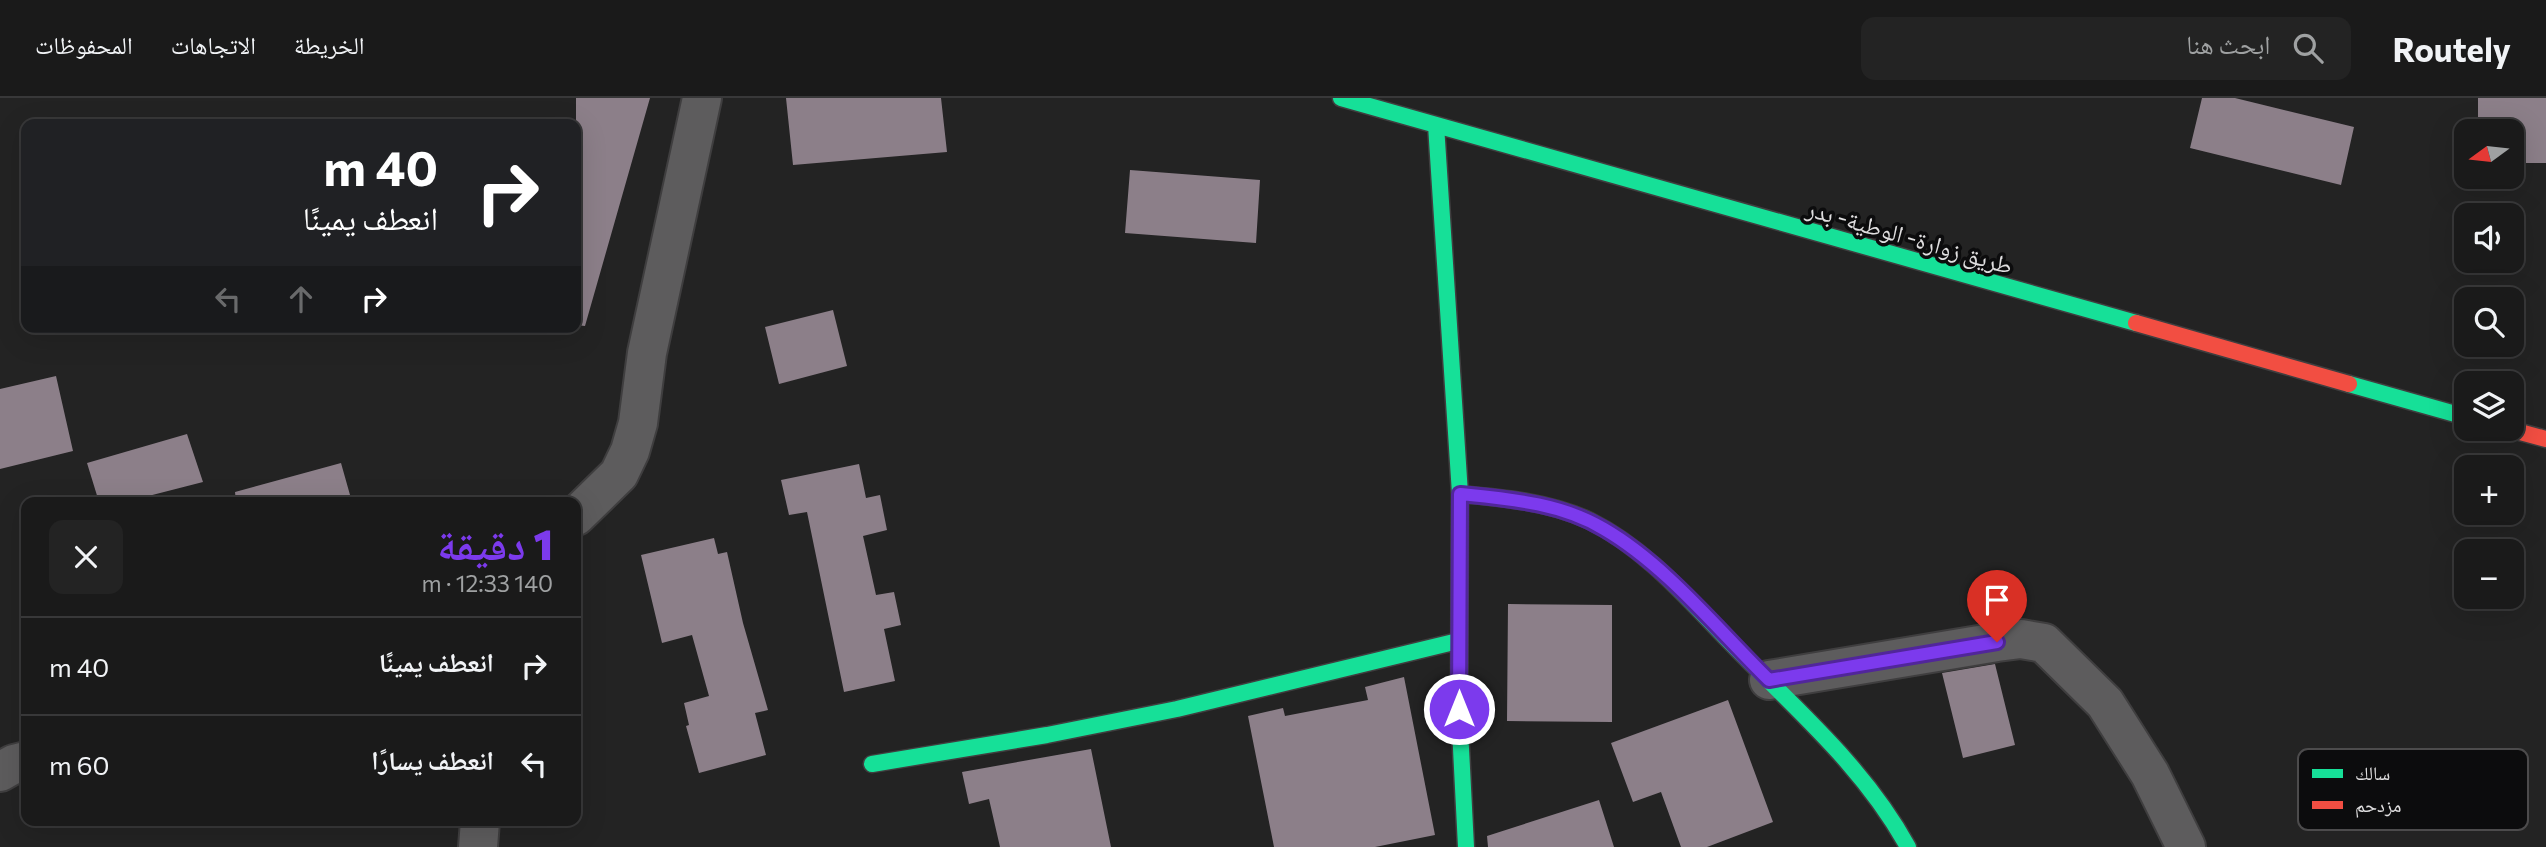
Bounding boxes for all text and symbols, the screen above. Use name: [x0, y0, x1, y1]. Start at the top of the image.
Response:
search box: [1861, 17, 2351, 80]
text: ابحث هنا: [2186, 28, 2271, 59]
text: Routely: [2393, 28, 2511, 69]
icon: search: [2289, 29, 2327, 67]
text: المحفوظات: [35, 30, 133, 59]
text: الاتجاهات: [171, 30, 256, 59]
text: الخريطة: [294, 30, 365, 59]
north arrow: [2454, 119, 2524, 189]
map controls: [2454, 119, 2524, 609]
text: 40 m: [323, 136, 438, 196]
icon: right: [462, 147, 553, 238]
street label: طريق زوارة- الوطية- بدر: [1802, 192, 2016, 280]
text: انعطف يمينًا: [303, 197, 438, 237]
button: sound: [2454, 203, 2524, 273]
icon: left: [209, 280, 247, 318]
icon: ahead: [282, 280, 320, 318]
icon: right: [355, 280, 393, 318]
button: search: [2454, 287, 2524, 357]
button: layers: [2454, 371, 2524, 441]
button: +: [2454, 455, 2524, 525]
text: 1 دقيقة: [437, 517, 553, 569]
button: close: [49, 520, 123, 594]
button: −: [2454, 539, 2524, 609]
text: 140 m · 12:33: [421, 569, 553, 597]
pin: [1967, 570, 2027, 642]
icon: arrive: [1978, 581, 2016, 619]
text: انعطف يمينًا: [379, 646, 494, 677]
icon: right: [515, 647, 553, 685]
text: 40 m: [49, 651, 109, 682]
position arrow: [1422, 672, 1496, 746]
text: انعطف يسارًا: [371, 744, 494, 775]
icon: left: [515, 745, 553, 783]
text: 60 m: [49, 749, 109, 780]
legend: [2298, 749, 2528, 830]
text: سالك: [2355, 761, 2390, 784]
text: مزدحم: [2355, 793, 2401, 818]

